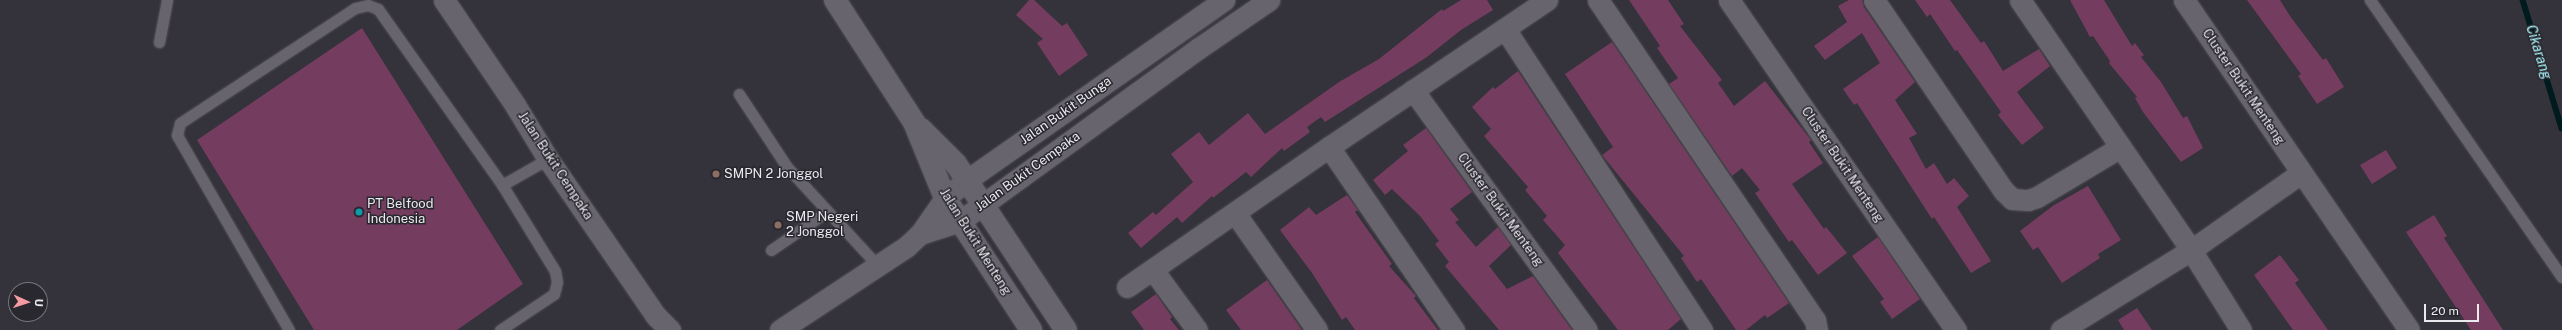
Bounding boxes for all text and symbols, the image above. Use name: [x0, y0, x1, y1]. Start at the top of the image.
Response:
water label: Cikarang: [2523, 23, 2555, 81]
street label: Cluster Bukit Menteng: [2198, 26, 2288, 148]
street label: Jalan Bukit Bunga: [1017, 74, 1115, 148]
street label: Cluster Bukit Menteng: [1797, 104, 1887, 226]
street label: Jalan Bukit Cempaka: [514, 109, 596, 223]
street label: Jalan Bukit Cempaka: [973, 129, 1083, 215]
street label: Cluster Bukit Menteng: [1454, 150, 1546, 270]
place label: SMPN 2 Jonggol: [724, 166, 823, 182]
marker: SMPN 2 Jonggol: [711, 169, 721, 179]
street label: Jalan Bukit Menteng: [936, 186, 1014, 298]
place label: PT Belfood Indonesia: [367, 197, 433, 228]
marker: PT Belfood Indonesia: [354, 207, 364, 217]
place label: SMP Negeri 2 Jonggol: [786, 210, 858, 241]
marker: SMP Negeri 2 Jonggol: [773, 220, 783, 230]
north arrow: [8, 282, 48, 322]
scale bar: [2426, 296, 2481, 322]
text: U: [33, 298, 45, 307]
text: 20 m: [2431, 304, 2459, 318]

